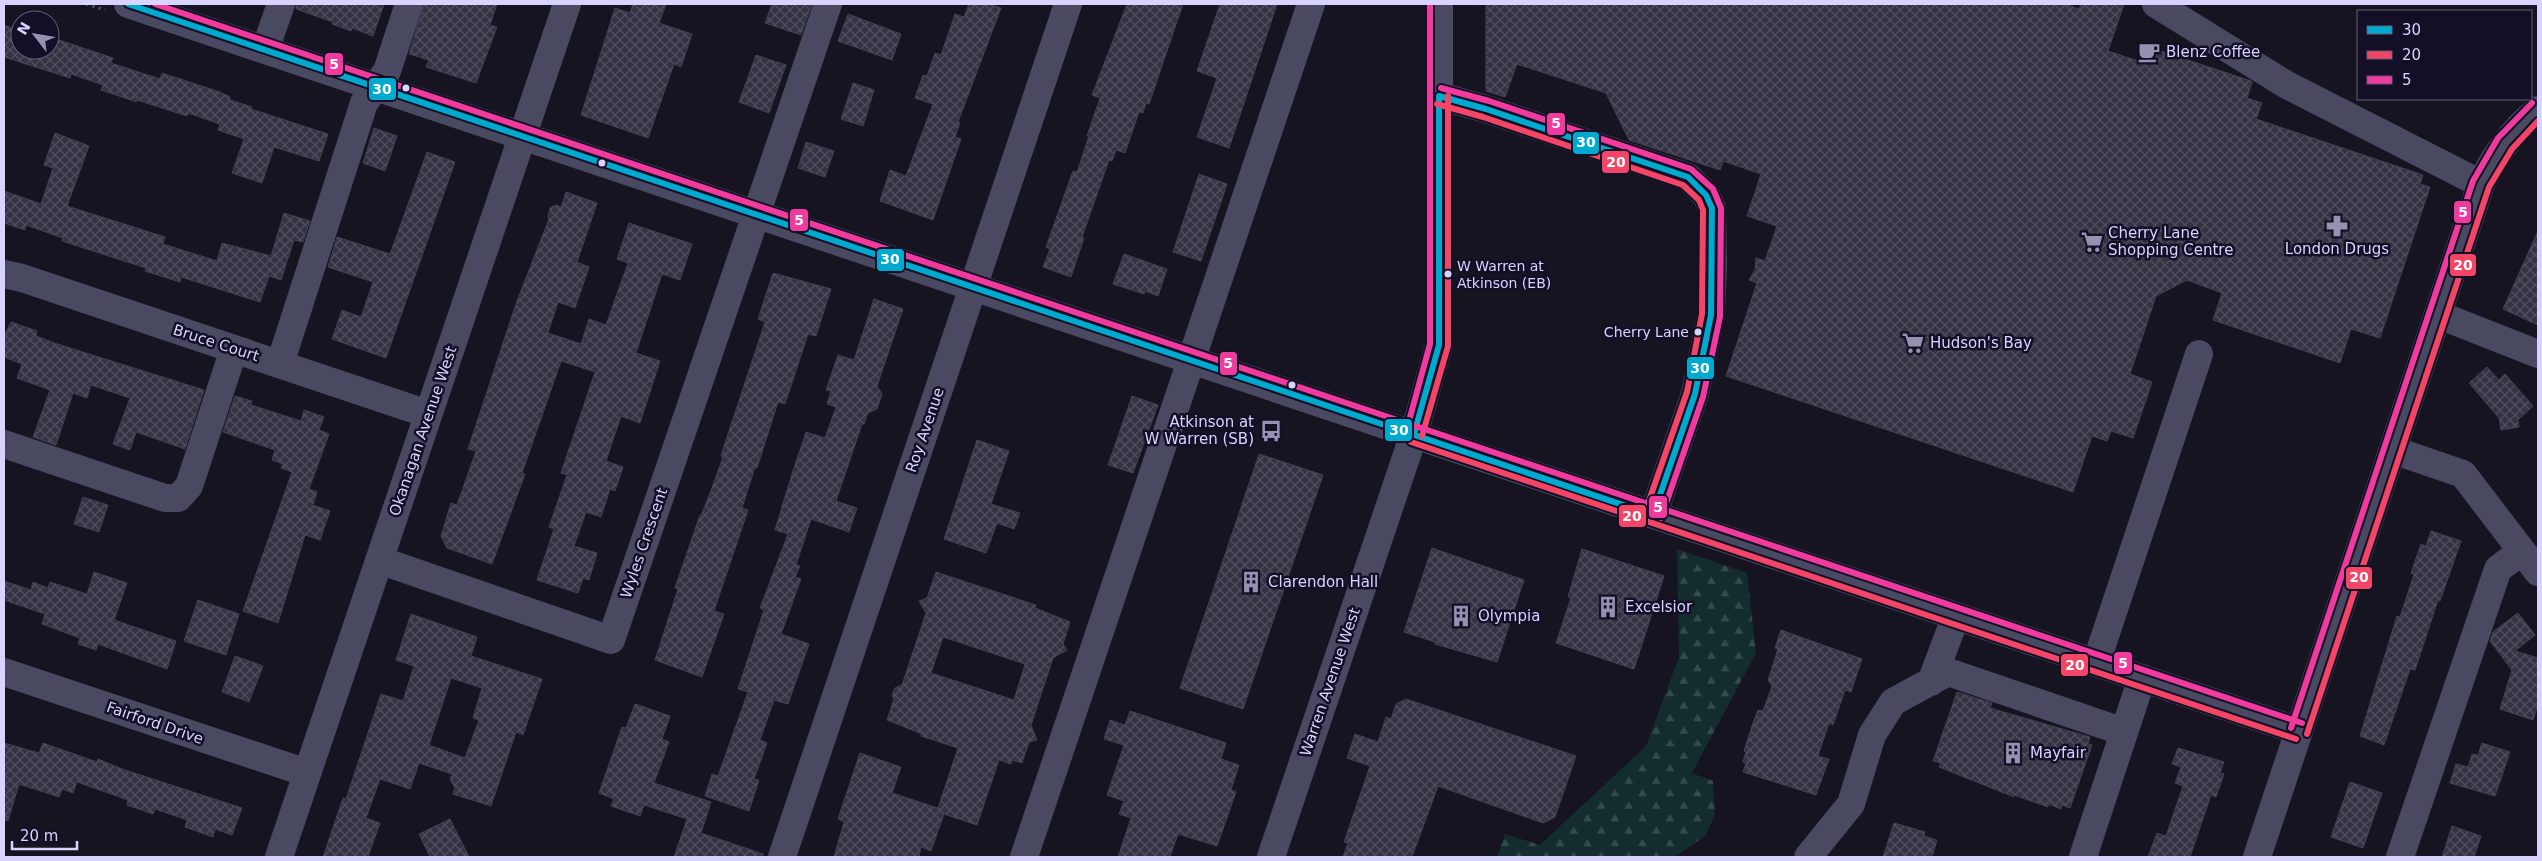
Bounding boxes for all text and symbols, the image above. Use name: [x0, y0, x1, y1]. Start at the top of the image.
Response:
north arrow: [10, 10, 60, 60]
legend: [2357, 10, 2532, 100]
text: N: [14, 19, 34, 37]
text: 30: [2402, 21, 2421, 39]
cafe icon: Blenz Coffee: [2136, 39, 2162, 65]
place label: Blenz Coffee: [2166, 43, 2260, 61]
text: 20: [2402, 46, 2421, 64]
line badge: 5: [324, 52, 344, 76]
text: 5: [329, 56, 339, 72]
text: 5: [2402, 71, 2412, 89]
line badge: 30: [368, 77, 397, 101]
text: 30: [372, 81, 392, 97]
unlabelled marker: [401, 83, 411, 93]
line badge: 5: [1546, 112, 1566, 136]
text: 5: [1551, 115, 1561, 131]
line badge: 30: [1572, 131, 1600, 155]
text: 30: [1576, 134, 1596, 150]
line badge: 20: [1601, 150, 1630, 174]
text: 20: [1606, 154, 1626, 170]
unlabelled marker: [597, 158, 607, 168]
line badge: 5: [2453, 200, 2472, 224]
text: 5: [2458, 204, 2468, 220]
line badge: 5: [789, 208, 809, 232]
text: 5: [794, 212, 804, 228]
pharmacy icon: London Drugs: [2324, 213, 2350, 239]
place label: Cherry Lane Shopping Centre: [2108, 224, 2233, 259]
supermarket icon: Cherry Lane Shopping Centre: [2079, 229, 2105, 255]
place label: London Drugs: [2285, 240, 2389, 258]
line badge: 30: [876, 248, 905, 272]
text: 30: [880, 251, 900, 267]
line badge: 20: [2449, 253, 2477, 277]
text: 20: [2453, 257, 2473, 273]
place label: W Warren at Atkinson (EB): [1457, 258, 1551, 291]
marker: W Warren at Atkinson (EB): [1443, 269, 1453, 279]
street label: Bruce Court: [171, 321, 261, 365]
place label: Cherry Lane: [1604, 324, 1689, 340]
marker: Cherry Lane: [1693, 327, 1703, 337]
supermarket icon: Hudson's Bay: [1900, 330, 1926, 356]
place label: Hudson's Bay: [1930, 334, 2032, 352]
street label: Okanagan Avenue West: [385, 344, 461, 518]
line badge: 5: [1219, 351, 1238, 376]
text: 5: [1223, 355, 1233, 371]
line badge: 30: [1686, 356, 1715, 380]
text: 30: [1690, 360, 1710, 376]
unlabelled marker: [1287, 380, 1297, 390]
street label: Roy Avenue: [902, 385, 948, 475]
place label: Atkinson at W Warren (SB): [1145, 413, 1254, 448]
bus stop icon: Atkinson at W Warren (SB): [1258, 418, 1284, 444]
line badge: 30: [1384, 418, 1413, 442]
text: 30: [1389, 422, 1409, 438]
street label: Wyles Crescent: [617, 485, 671, 601]
line badge: 5: [1648, 495, 1668, 519]
text: 5: [1653, 499, 1663, 515]
line badge: 20: [1618, 504, 1647, 528]
text: 20: [1622, 508, 1642, 524]
line badge: 20: [2345, 566, 2373, 590]
building icon: Clarendon Hall: [1238, 569, 1264, 595]
text: 20: [2349, 569, 2369, 585]
place label: Clarendon Hall: [1268, 573, 1378, 591]
building icon: Excelsior: [1595, 594, 1621, 620]
place label: Excelsior: [1625, 598, 1693, 616]
building icon: Olympia: [1448, 603, 1474, 629]
street label: Warren Avenue West: [1296, 605, 1364, 759]
place label: Olympia: [1478, 607, 1540, 625]
line badge: 5: [2113, 651, 2133, 675]
line badge: 20: [2060, 653, 2089, 677]
text: 5: [2118, 655, 2128, 671]
text: 20: [2065, 657, 2085, 673]
street label: Fairford Drive: [104, 698, 206, 748]
building icon: Mayfair: [2000, 740, 2026, 766]
place label: Mayfair: [2030, 744, 2087, 762]
scale bar: [12, 818, 78, 850]
text: 20 m: [20, 827, 58, 845]

